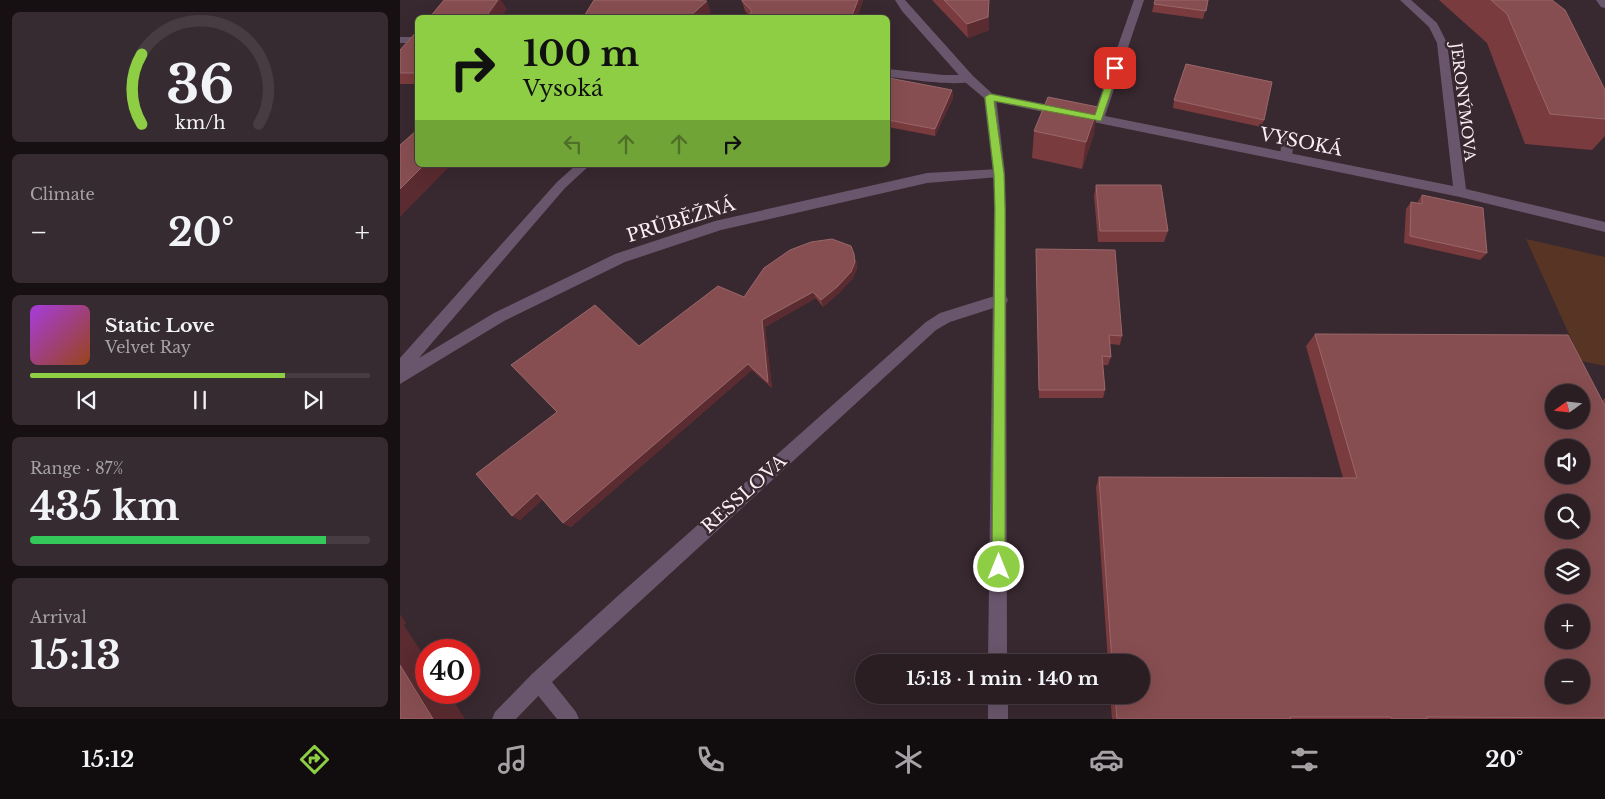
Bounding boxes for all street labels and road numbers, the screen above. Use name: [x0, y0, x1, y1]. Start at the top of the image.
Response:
street label: JERONÝMOVA: [1447, 40, 1480, 163]
street label: VYSOKÁ: [1257, 122, 1345, 161]
street label: PRŮBĚŽNÁ: [624, 192, 739, 247]
street label: RESSLOVA: [697, 449, 792, 538]

